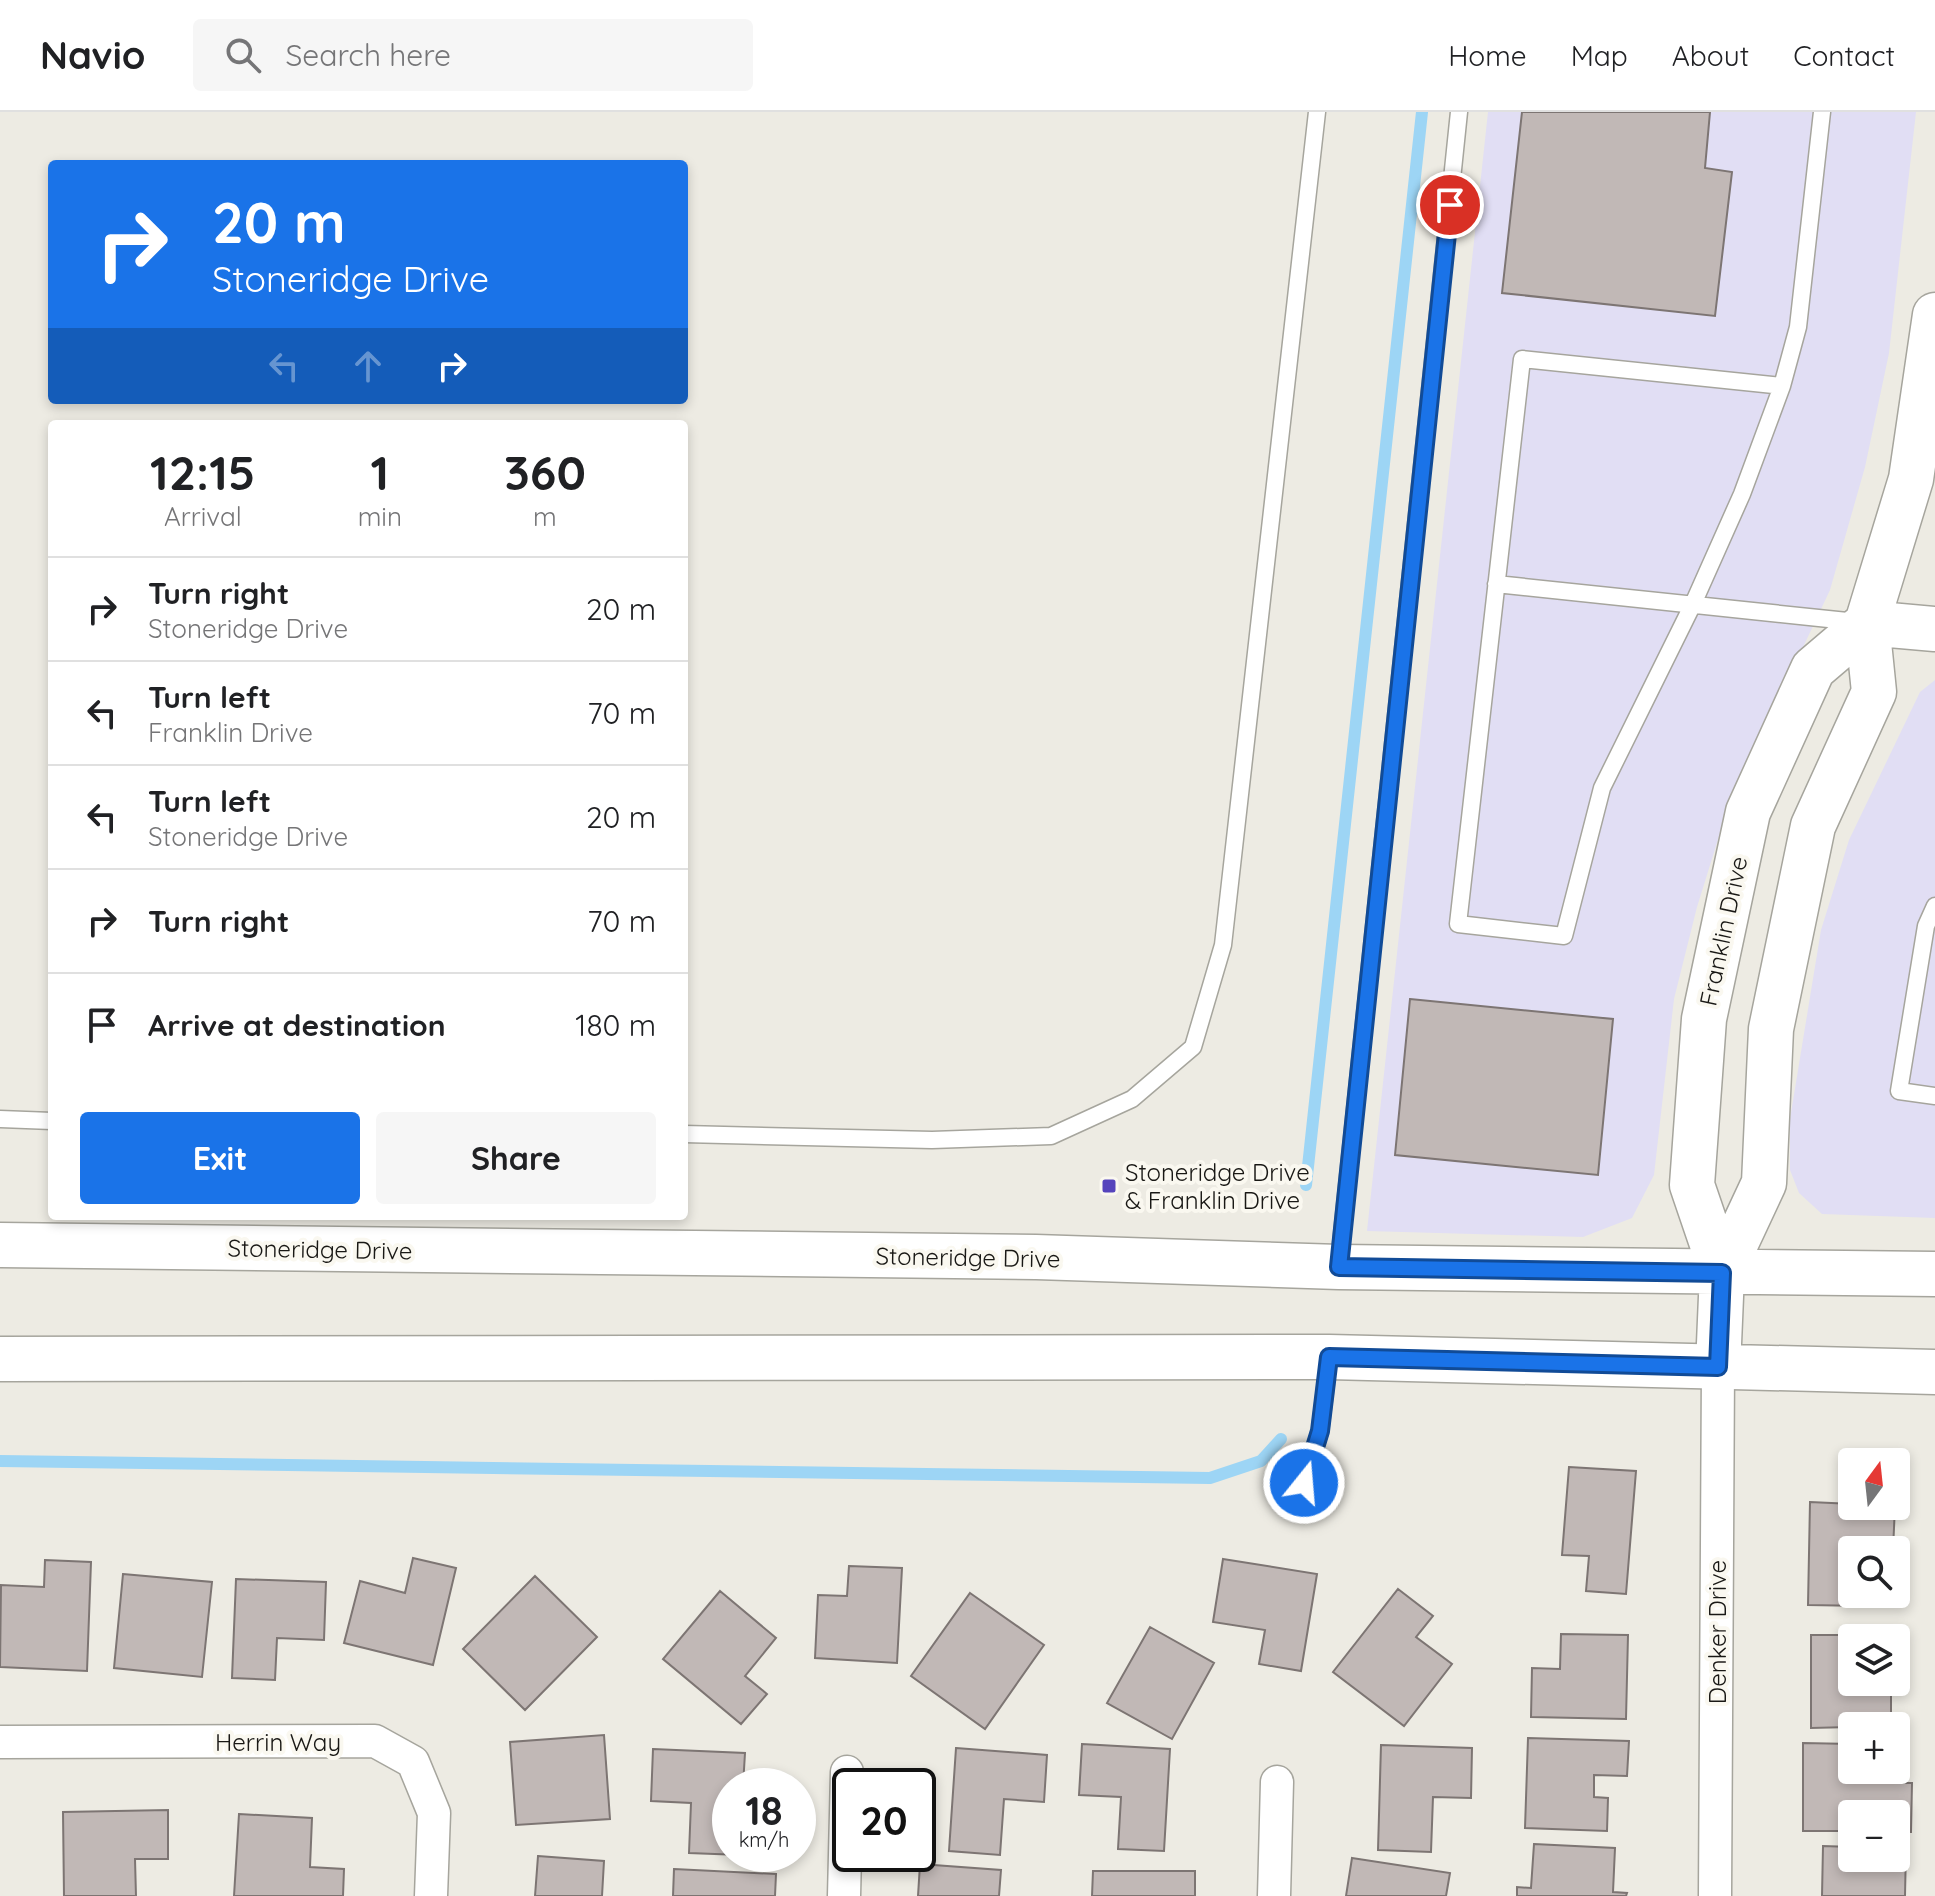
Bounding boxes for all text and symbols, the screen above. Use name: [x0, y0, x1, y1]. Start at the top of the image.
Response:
search box: [193, 19, 753, 91]
text: Navio: [40, 31, 145, 79]
icon: search: [221, 33, 265, 77]
text: Search here: [285, 36, 451, 74]
text: Home: [1448, 38, 1527, 73]
text: Map: [1571, 38, 1628, 73]
text: About: [1672, 38, 1749, 73]
text: Contact: [1793, 38, 1895, 73]
pin: [1416, 171, 1484, 239]
icon: arrive: [1428, 183, 1472, 227]
text: 20 m: [212, 187, 346, 257]
icon: right: [80, 192, 184, 296]
text: Stoneridge Drive: [212, 256, 489, 301]
icon: left: [262, 344, 306, 388]
icon: ahead: [346, 344, 390, 388]
icon: right: [430, 344, 474, 388]
text: 12:15: [150, 442, 256, 502]
text: 1: [370, 442, 389, 502]
text: 360: [504, 442, 586, 502]
text: Arrival: [164, 500, 242, 533]
text: min: [358, 500, 402, 533]
text: m: [533, 500, 557, 533]
text: Turn right: [148, 574, 289, 612]
icon: right: [80, 587, 124, 631]
text: 20 m: [586, 590, 656, 628]
text: Stoneridge Drive: [148, 612, 348, 645]
text: Turn left: [148, 678, 271, 716]
icon: left: [80, 691, 124, 735]
text: 70 m: [587, 694, 656, 732]
text: Franklin Drive: [148, 716, 313, 749]
text: Turn left: [148, 782, 271, 820]
icon: left: [80, 795, 124, 839]
text: 20 m: [586, 798, 656, 836]
text: Stoneridge Drive: [148, 820, 348, 853]
street label: Franklin Drive: [1692, 853, 1754, 1009]
icon: right: [80, 899, 124, 943]
text: Turn right: [148, 902, 289, 940]
text: 70 m: [587, 902, 656, 940]
icon: arrive: [80, 1003, 124, 1047]
text: Arrive at destination: [148, 1006, 446, 1044]
text: 180 m: [575, 1006, 656, 1044]
button: Exit: [80, 1112, 360, 1204]
button: Share: [376, 1112, 656, 1204]
place label: Stoneridge Drive & Franklin Drive: [1125, 1157, 1310, 1215]
marker: Stoneridge Drive & Franklin Drive: [1100, 1177, 1118, 1195]
street label: Stoneridge Drive: [227, 1232, 413, 1266]
street label: Stoneridge Drive: [875, 1240, 1061, 1274]
position arrow: [1262, 1441, 1346, 1525]
north arrow: [1838, 1448, 1910, 1520]
map controls: [1838, 1448, 1910, 1872]
button: search: [1838, 1536, 1910, 1608]
street label: Denker Drive: [1702, 1560, 1732, 1704]
button: layers: [1838, 1624, 1910, 1696]
button: +: [1838, 1712, 1910, 1784]
street label: Herrin Way: [215, 1727, 341, 1757]
speed limit sign: 20: [832, 1768, 936, 1872]
text: 18: [745, 1785, 783, 1835]
button: −: [1838, 1800, 1910, 1872]
text: km/h: [739, 1827, 789, 1852]

